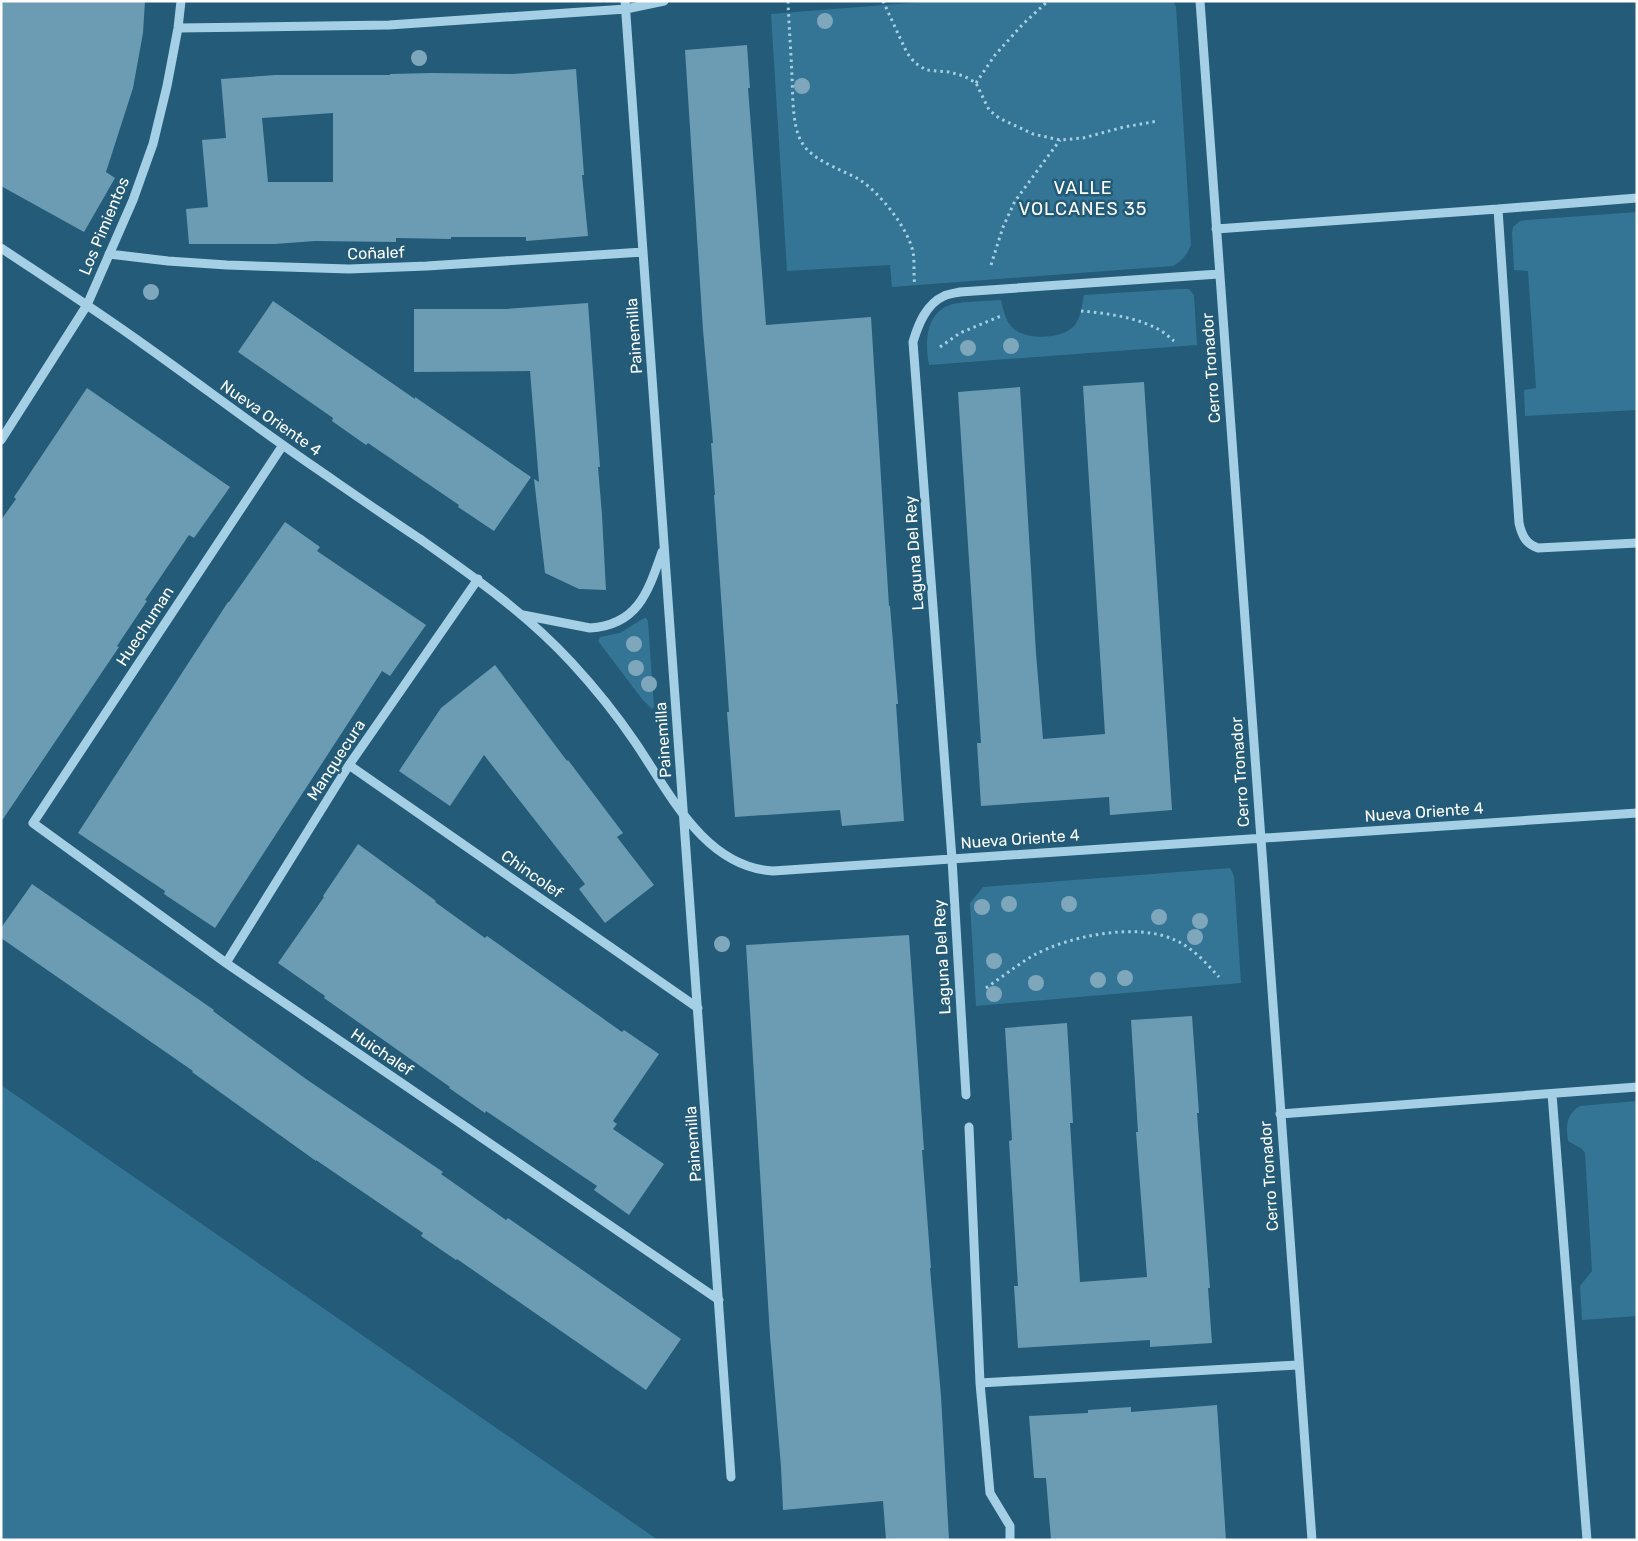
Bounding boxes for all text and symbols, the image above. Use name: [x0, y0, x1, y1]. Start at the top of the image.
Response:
street label: Los Pimientos: [75, 174, 133, 278]
district label: VALLE VOLCANES 35: [1018, 177, 1148, 220]
street label: Coñalef: [347, 242, 406, 263]
street label: Painemilla: [622, 297, 646, 375]
street label: Cerro Tronador: [1198, 312, 1224, 424]
street label: Nueva Oriente 4: [217, 376, 325, 460]
street label: Laguna Del Rey: [900, 495, 927, 611]
street label: Huechuman: [112, 583, 178, 669]
street label: Painemilla: [651, 701, 675, 779]
street label: Manquecura: [303, 716, 369, 804]
street label: Cerro Tronador: [1227, 716, 1253, 828]
street label: Nueva Oriente 4: [1364, 798, 1484, 826]
street label: Nueva Oriente 4: [960, 825, 1080, 853]
street label: Chincolef: [498, 846, 567, 903]
street label: Laguna Del Rey: [929, 899, 954, 1015]
street label: Huichalef: [347, 1024, 418, 1080]
street label: Painemilla: [681, 1105, 705, 1183]
street label: Cerro Tronador: [1256, 1120, 1282, 1232]

